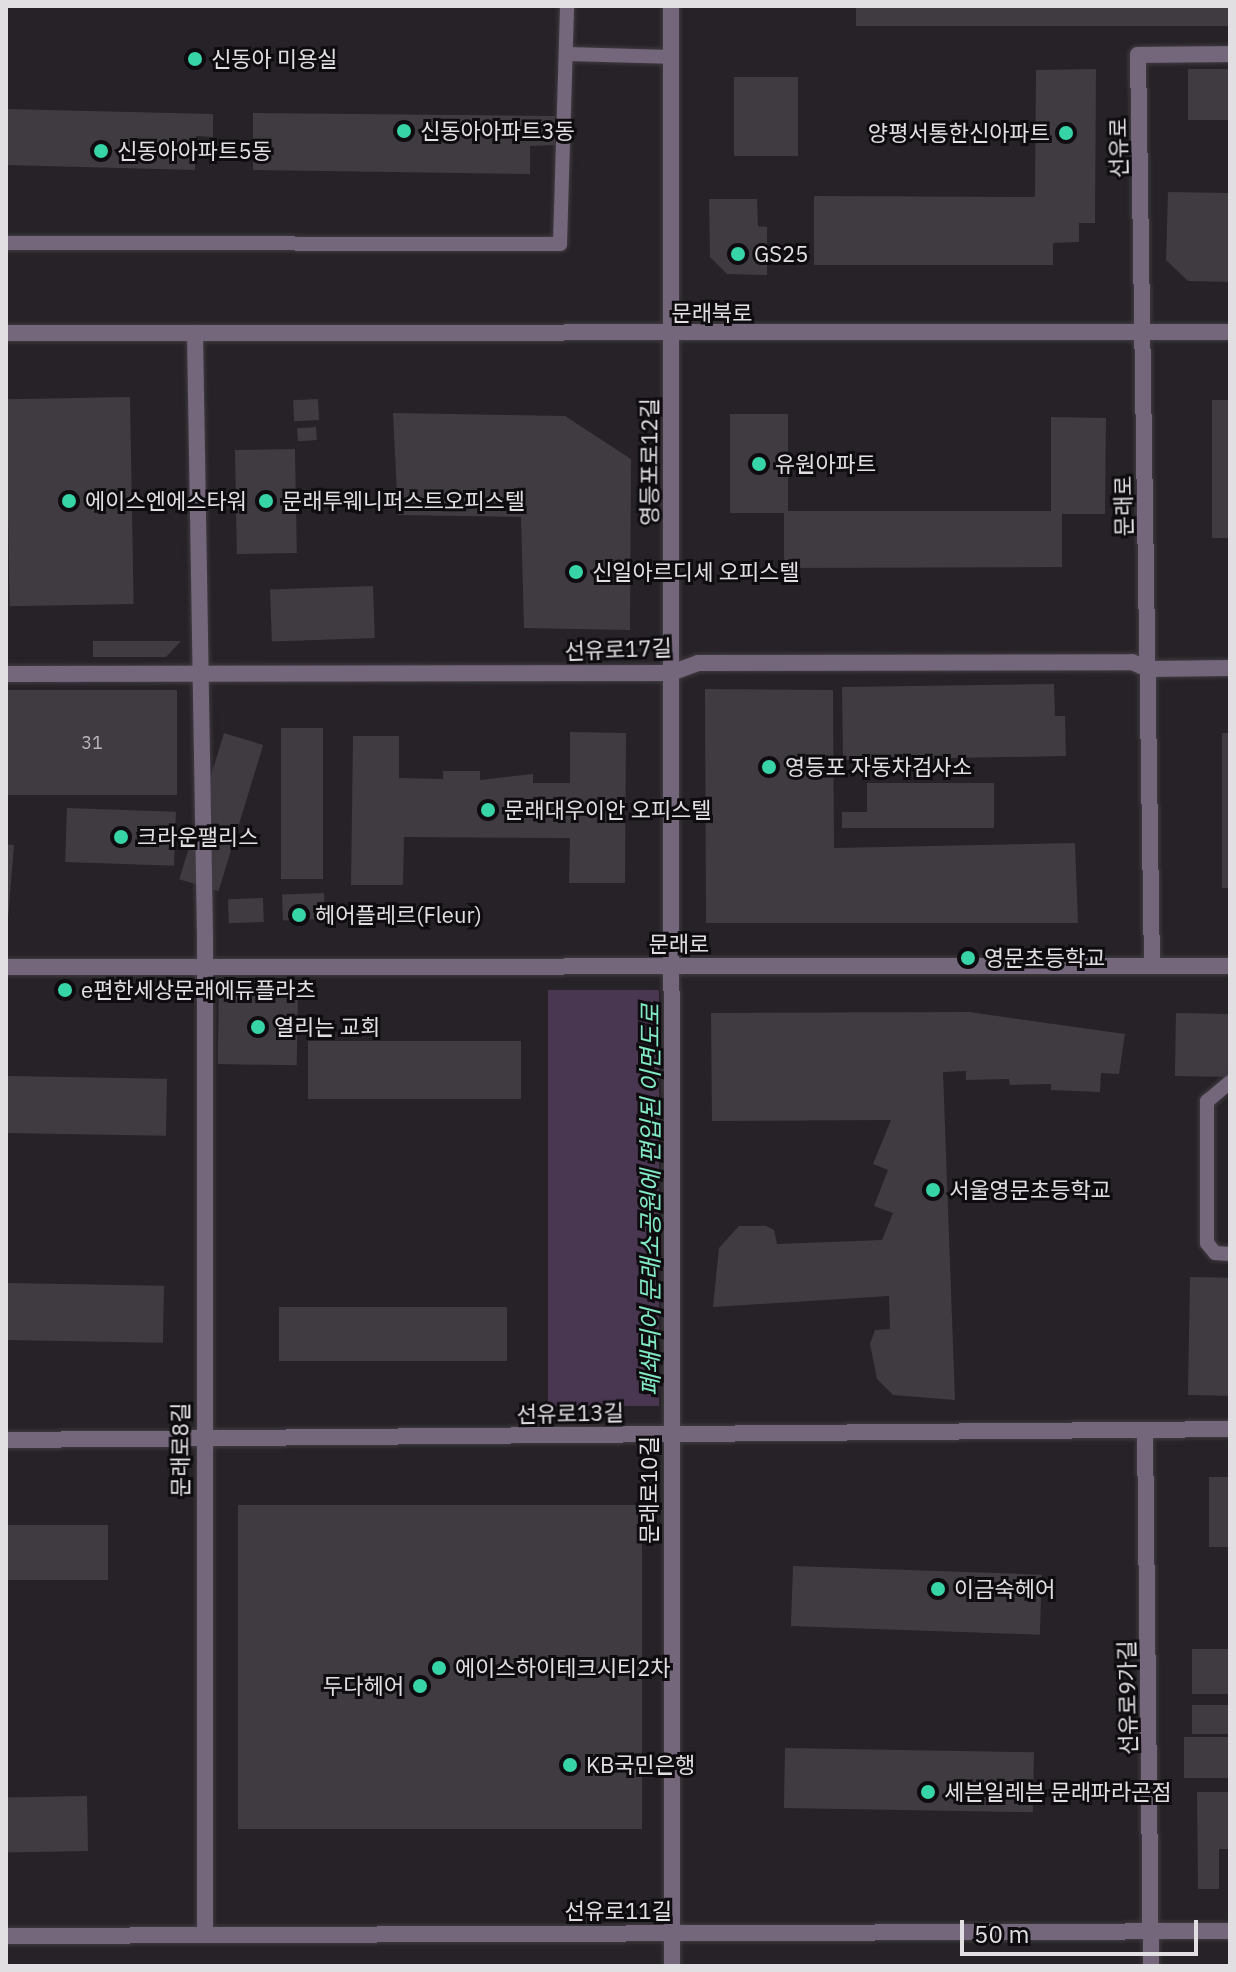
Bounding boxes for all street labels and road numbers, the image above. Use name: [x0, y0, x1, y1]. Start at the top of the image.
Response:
street label: 선유로: [1104, 117, 1132, 179]
street label: 문래북로: [672, 300, 752, 326]
street label: 영등포로12길: [636, 398, 662, 526]
street label: 문래로: [1109, 475, 1137, 537]
street label: 선유로17길: [564, 634, 672, 664]
street label: 문래로: [649, 931, 709, 957]
street label: 선유로13길: [516, 1399, 624, 1427]
street label: 문래로8길: [167, 1403, 193, 1497]
street label: 문래로10길: [636, 1436, 662, 1544]
street label: 선유로9가길: [1113, 1641, 1141, 1755]
street label: 선유로11길: [564, 1898, 672, 1924]

